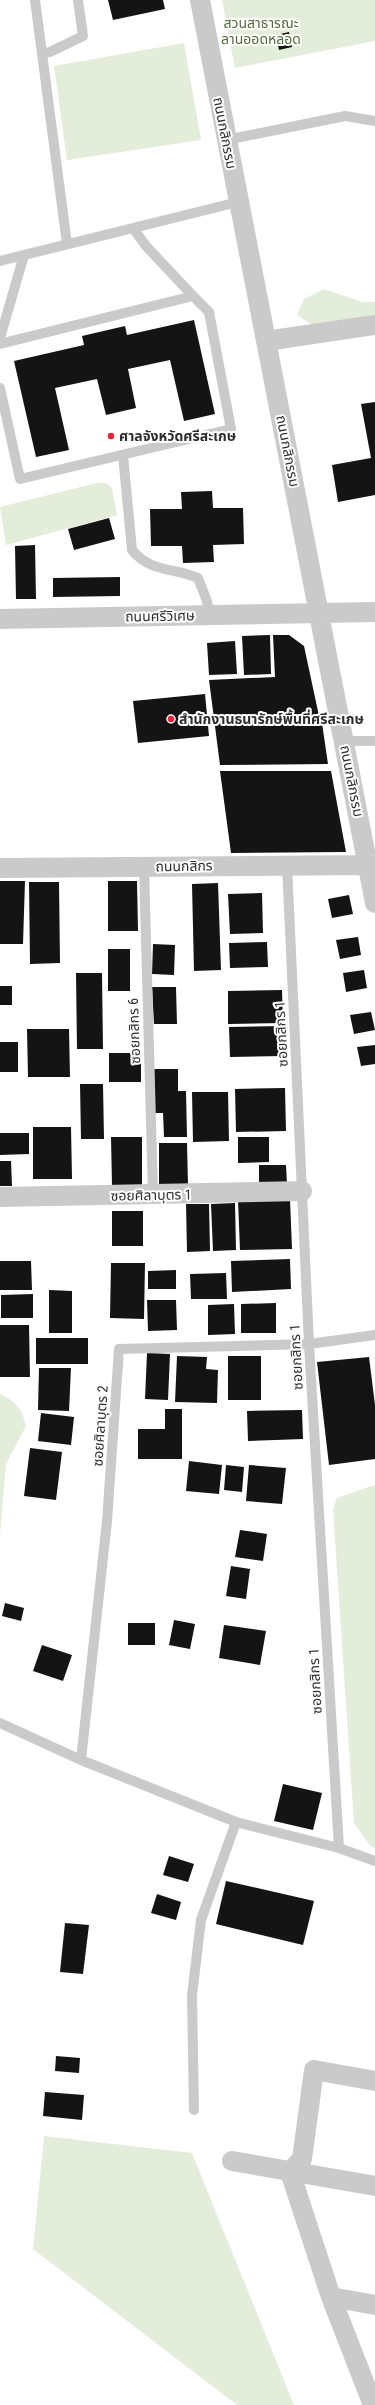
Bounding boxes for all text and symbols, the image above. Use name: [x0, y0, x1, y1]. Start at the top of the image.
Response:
park label: สวนสาธารณะ ลานออดหลอด: [221, 15, 301, 47]
street label: ถนนกสิกรรม: [210, 96, 240, 170]
street label: ถนนกสิกรรม: [273, 414, 303, 488]
place label: ศาลจังหวัดศรีสะเกษ: [119, 428, 236, 444]
marker: ศาลจังหวัดศรีสะเกษ: [106, 431, 116, 441]
street label: ถนนศรีวิเศษ: [125, 607, 195, 625]
place label: สำนักงานธนารักษ์พื้นที่ศรีสะเกษ: [179, 709, 364, 727]
marker: สำนักงานธนารักษ์พื้นที่ศรีสะเกษ: [166, 714, 176, 724]
street label: ถนนกสิกรรม: [337, 744, 367, 818]
street label: ถนนกสิกร: [155, 857, 213, 874]
street label: ซอยกสิกร 6: [125, 998, 143, 1064]
street label: ซอยกสิกร 1: [271, 1001, 291, 1067]
street label: ซอยศิลาบุตร 1: [110, 1186, 192, 1205]
street label: ซอยกสิกร 1: [286, 1324, 306, 1390]
street label: ซอยศิลาบุตร 2: [89, 1385, 112, 1467]
street label: ซอยกสิกร 1: [305, 1648, 325, 1714]

